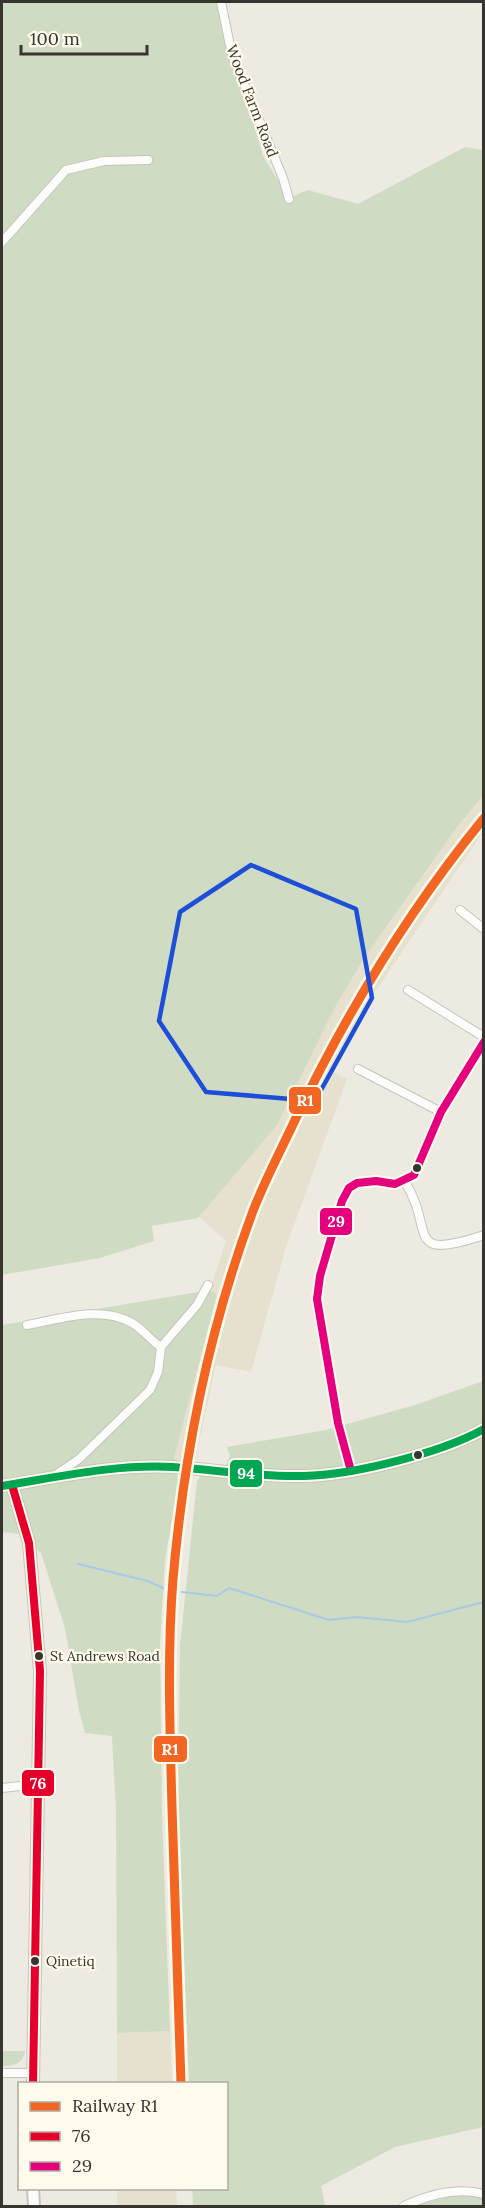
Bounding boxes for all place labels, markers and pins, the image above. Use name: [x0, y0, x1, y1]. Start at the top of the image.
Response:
unlabelled marker: [411, 1162, 423, 1174]
unlabelled marker: [412, 1449, 424, 1461]
place label: St Andrews Road: [50, 1647, 160, 1665]
marker: St Andrews Road: [33, 1650, 45, 1662]
place label: Qinetiq: [46, 1952, 94, 1970]
marker: Qinetiq: [29, 1955, 41, 1967]

